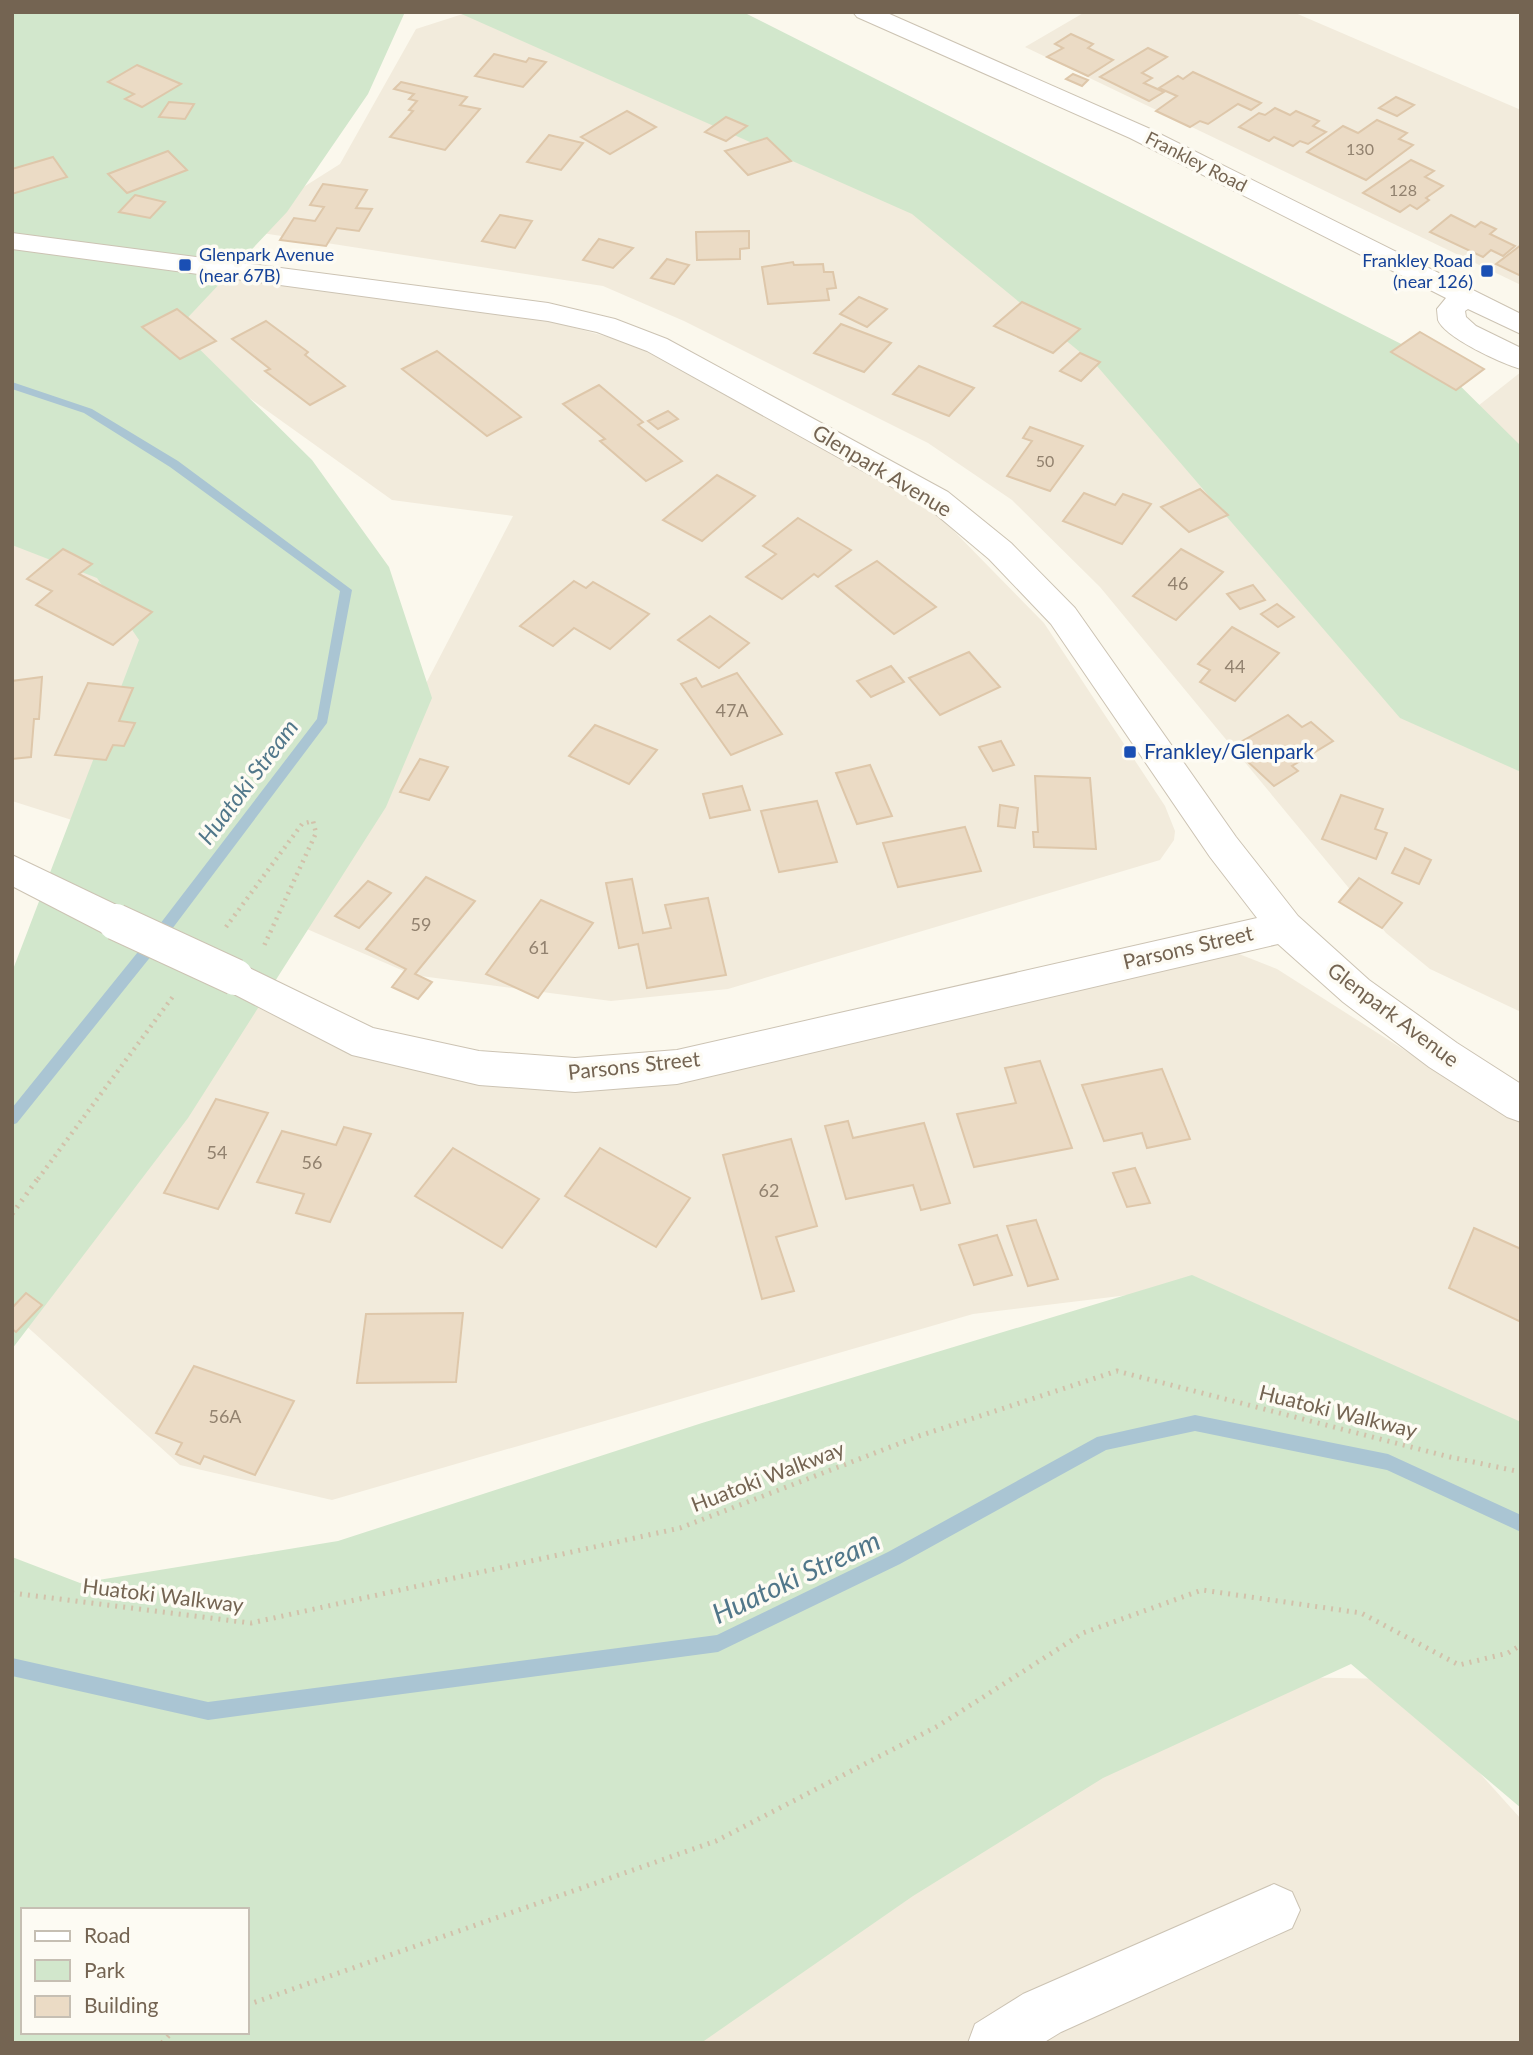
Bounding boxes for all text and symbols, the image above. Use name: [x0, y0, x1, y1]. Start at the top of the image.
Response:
street label: Frankley Road: [1142, 126, 1251, 196]
house number: 130: [1346, 139, 1374, 158]
house number: 128: [1389, 180, 1417, 199]
place label: Glenpark Avenue (near 67B): [199, 243, 334, 286]
place label: Frankley Road (near 126): [1362, 249, 1473, 292]
marker: Glenpark Avenue (near 67B): [177, 257, 193, 273]
marker: Frankley Road (near 126): [1479, 263, 1495, 279]
street label: Glenpark Avenue: [809, 418, 957, 521]
house number: 50: [1036, 451, 1054, 470]
house number: 46: [1168, 572, 1188, 594]
house number: 44: [1225, 655, 1245, 677]
house number: 47A: [715, 699, 749, 721]
water label: Huatoki Stream: [191, 713, 303, 849]
place label: Frankley/Glenpark: [1144, 738, 1314, 763]
marker: Frankley/Glenpark: [1122, 744, 1138, 760]
house number: 59: [411, 913, 431, 935]
street label: Parsons Street: [1120, 919, 1256, 974]
house number: 61: [529, 936, 549, 958]
street label: Glenpark Avenue: [1323, 956, 1464, 1071]
street label: Parsons Street: [567, 1045, 702, 1084]
house number: 54: [207, 1141, 227, 1163]
house number: 56: [302, 1151, 322, 1173]
house number: 62: [759, 1179, 779, 1201]
street label: Huatoki Walkway: [1257, 1379, 1420, 1442]
house number: 56A: [208, 1405, 242, 1427]
street label: Huatoki Walkway: [687, 1435, 848, 1516]
water label: Huatoki Stream: [706, 1522, 885, 1630]
street label: Huatoki Walkway: [81, 1572, 245, 1617]
legend: [21, 1908, 248, 2034]
text: Road: [84, 1922, 131, 1947]
text: Park: [84, 1957, 125, 1982]
text: Building: [84, 1992, 159, 2017]

